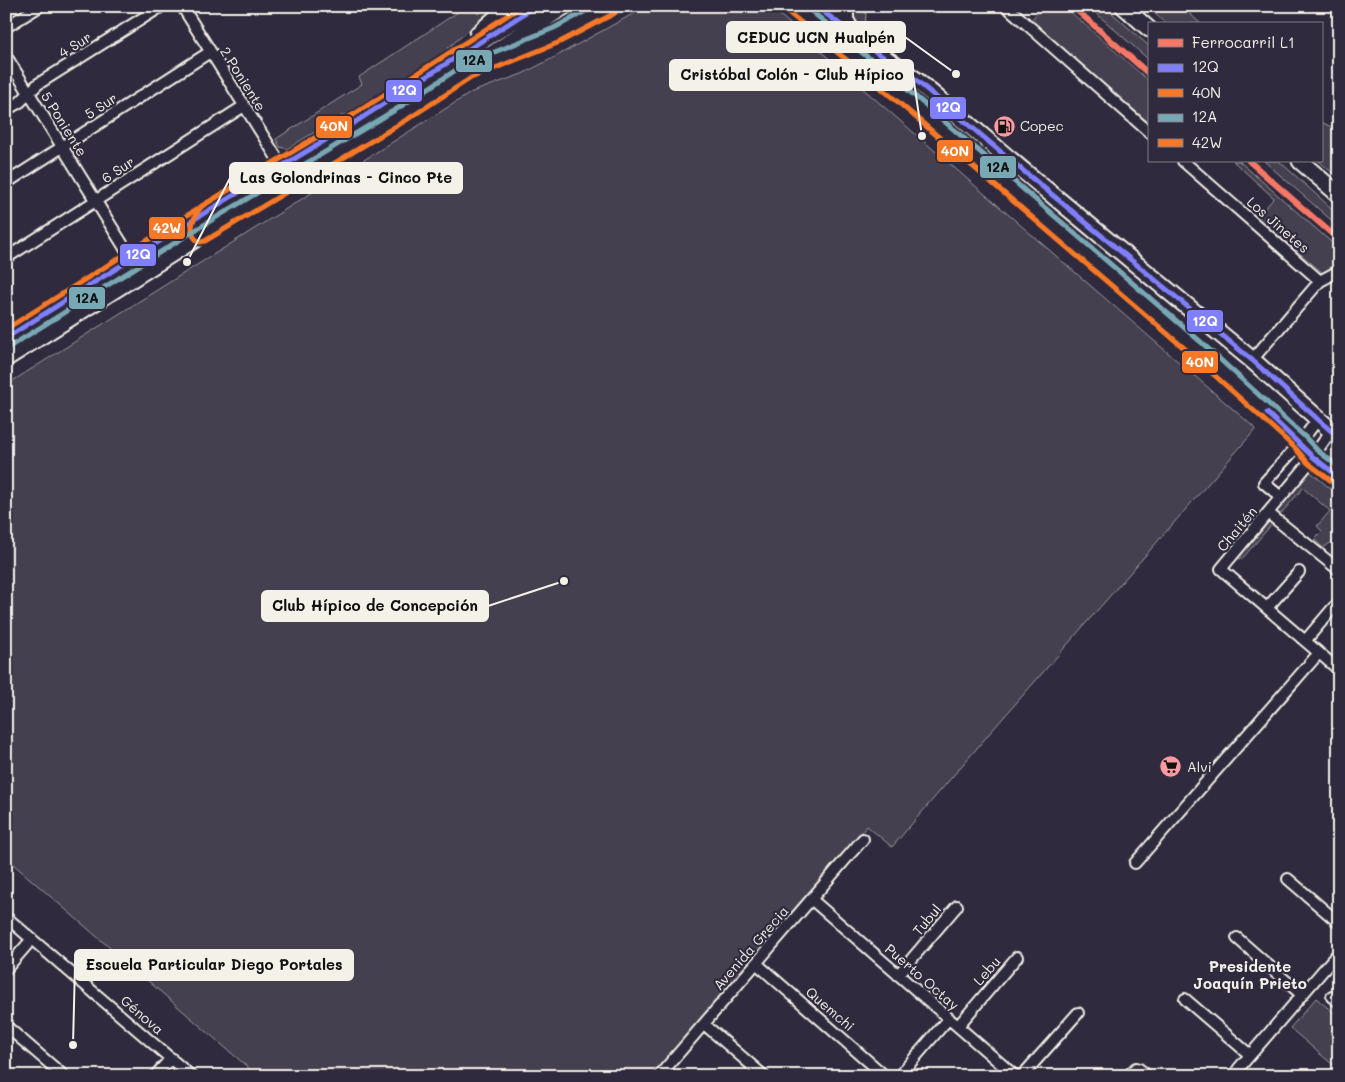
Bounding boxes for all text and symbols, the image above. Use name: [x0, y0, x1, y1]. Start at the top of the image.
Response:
callout: CEDUC UCN Hualpén: [727, 22, 905, 52]
legend: [1148, 22, 1322, 162]
street label: 4 Sur: [55, 27, 95, 62]
text: CEDUC UCN Hualpén: [737, 27, 895, 47]
text: Ferrocarril L1: [1192, 32, 1295, 52]
street label: 2 Poniente: [216, 43, 271, 114]
line badge: 12A: [455, 49, 493, 73]
text: 12A: [462, 50, 486, 69]
text: 12Q: [1192, 56, 1219, 76]
callout: Cristóbal Colón - Club Hípico: [670, 60, 913, 90]
text: Cristóbal Colón - Club Hípico: [680, 64, 904, 84]
line badge: 12Q: [385, 79, 423, 103]
text: 12Q: [391, 80, 417, 99]
text: 40N: [1192, 82, 1221, 102]
street label: 5 Poniente: [37, 88, 92, 160]
street label: 5 Sur: [81, 88, 121, 123]
line badge: 12Q: [929, 96, 967, 120]
text: 12Q: [935, 97, 961, 116]
text: 12A: [1192, 106, 1217, 126]
fuel station icon: Copec: [992, 114, 1016, 138]
line badge: 40N: [315, 115, 353, 139]
text: 40N: [320, 116, 348, 135]
place label: Copec: [1020, 116, 1064, 135]
text: 42W: [1192, 132, 1222, 152]
line badge: 40N: [936, 139, 974, 163]
text: 40N: [941, 141, 969, 160]
street label: 6 Sur: [98, 152, 138, 187]
line badge: 12A: [979, 155, 1017, 179]
text: 12A: [986, 157, 1010, 176]
callout: Las Golondrinas - Cinco Pte: [230, 163, 462, 193]
text: Las Golondrinas - Cinco Pte: [240, 167, 452, 187]
street label: Los Jinetes: [1243, 192, 1314, 257]
line badge: 42W: [148, 216, 186, 240]
text: 42W: [153, 218, 181, 237]
line badge: 12Q: [119, 243, 157, 267]
text: 12Q: [125, 244, 151, 263]
line badge: 12A: [68, 286, 106, 310]
text: 12A: [75, 288, 99, 307]
line badge: 12Q: [1186, 309, 1224, 333]
text: 12Q: [1192, 311, 1218, 330]
line badge: 40N: [1181, 350, 1219, 374]
text: 40N: [1186, 352, 1214, 371]
street label: Chaitén: [1212, 502, 1261, 555]
callout: Club Hípico de Concepción: [262, 591, 488, 621]
text: Club Hípico de Concepción: [272, 595, 478, 615]
supermarket icon: Alvi: [1159, 755, 1183, 779]
place label: Alvi: [1187, 757, 1212, 776]
street label: Tubul: [908, 900, 945, 939]
street label: Avenida Grecia: [709, 902, 792, 994]
street label: Puerto Octay: [881, 939, 963, 1014]
callout: Escuela Particular Diego Portales: [75, 950, 353, 980]
street label: Lebu: [969, 952, 1004, 989]
text: Escuela Particular Diego Portales: [85, 954, 343, 974]
district label: Presidente Joaquín Prieto: [1193, 956, 1307, 993]
street label: Quemchi: [802, 982, 859, 1035]
street label: Génova: [117, 991, 168, 1039]

